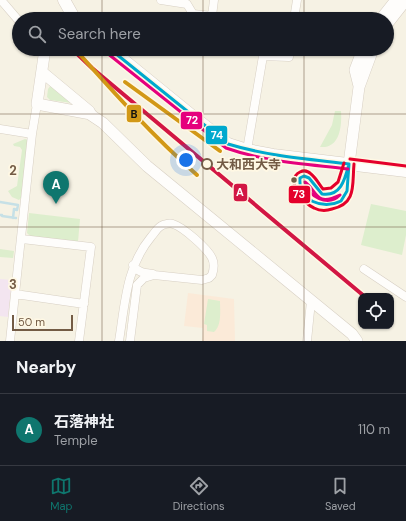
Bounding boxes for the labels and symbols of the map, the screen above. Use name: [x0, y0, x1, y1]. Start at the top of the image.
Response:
line badge: B: [126, 104, 142, 123]
text: B: [130, 107, 138, 121]
line badge: 72: [180, 111, 203, 130]
text: 72: [186, 113, 198, 127]
line badge: 74: [205, 125, 228, 145]
text: 74: [211, 128, 223, 142]
your location: [176, 150, 196, 170]
place label: 大和西大寺: [216, 156, 281, 173]
marker: 大和西大寺: [201, 158, 213, 170]
text: 2: [9, 162, 17, 179]
pin: A: [43, 171, 69, 204]
unlabelled marker: [289, 175, 299, 185]
line badge: A: [233, 183, 248, 202]
text: A: [236, 185, 244, 199]
line badge: 73: [288, 185, 311, 204]
text: 73: [293, 187, 305, 201]
text: 3: [9, 276, 17, 293]
scale bar: [12, 313, 73, 332]

